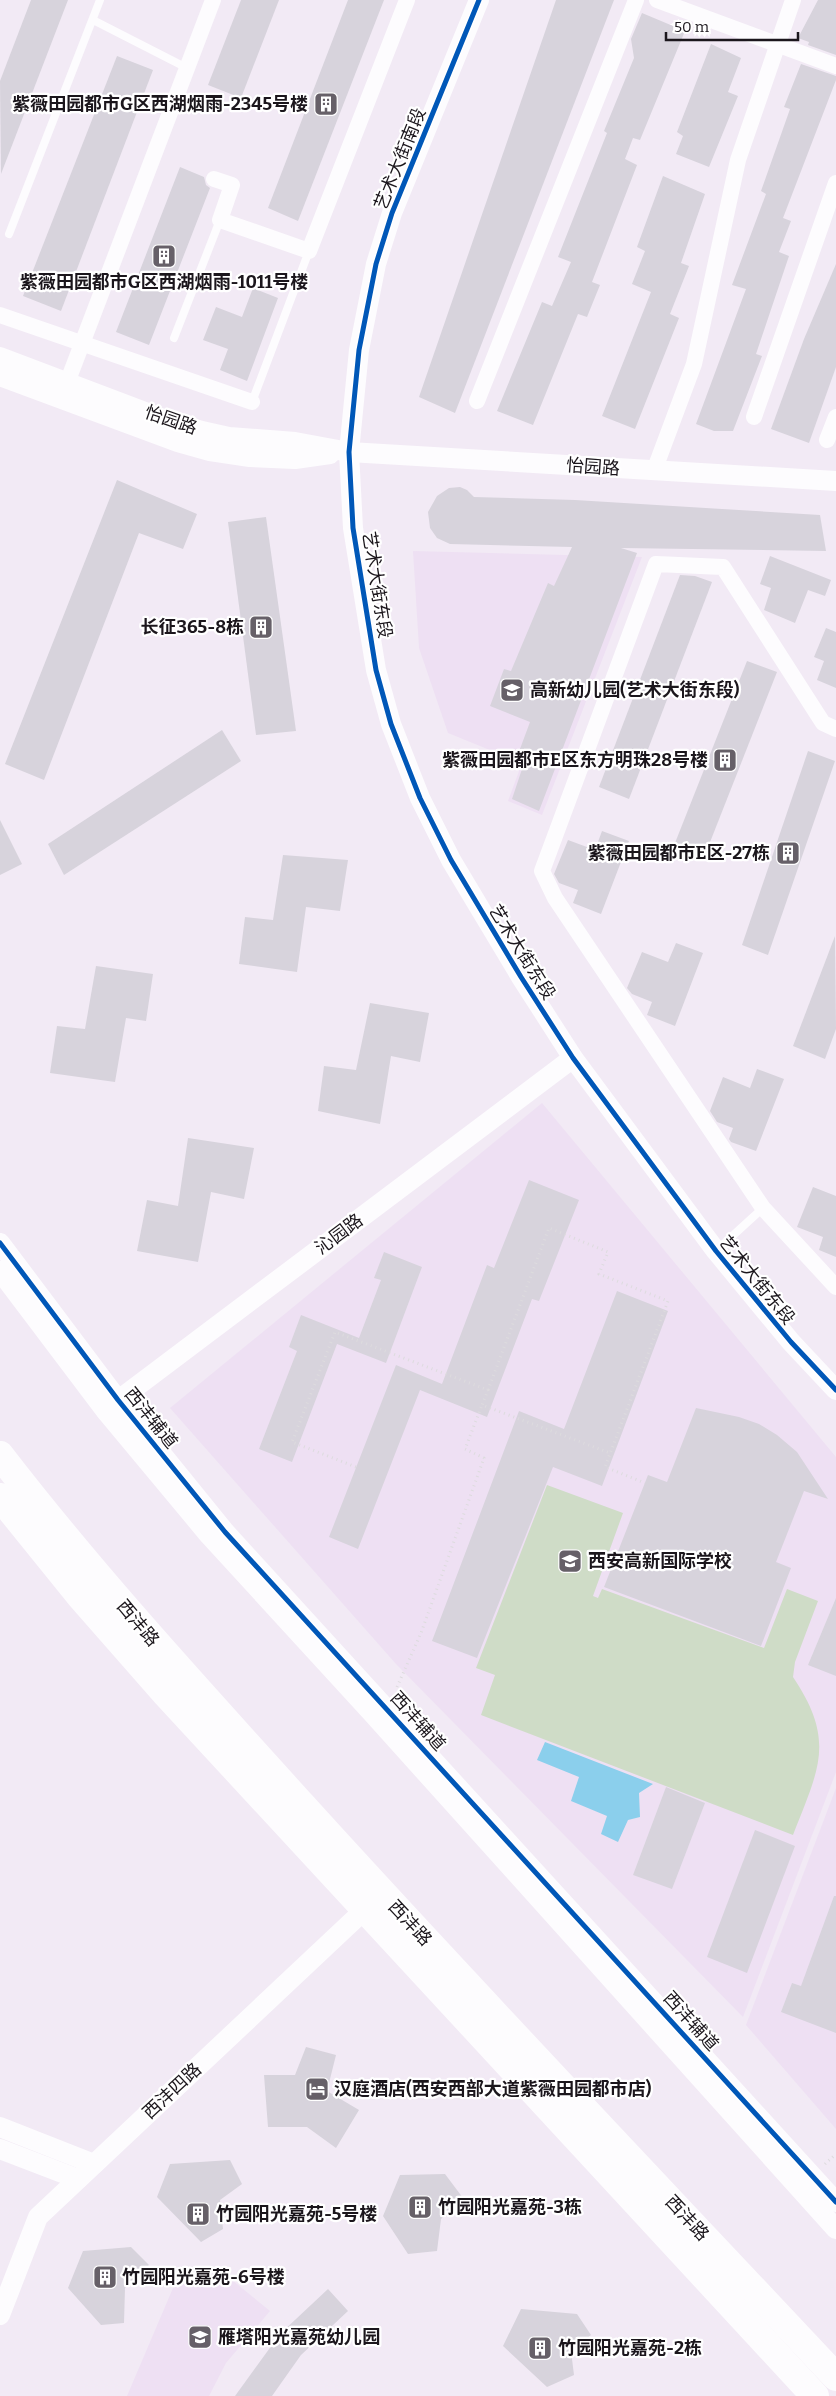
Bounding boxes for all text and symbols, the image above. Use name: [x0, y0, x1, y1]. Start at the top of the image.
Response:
scale bar: [666, 10, 798, 42]
text: 50 m: [674, 18, 710, 36]
building icon: 紫薇田园都市G区西湖烟雨-2345号楼: [313, 91, 339, 117]
place label: 紫薇田园都市G区西湖烟雨-2345号楼: [12, 93, 308, 115]
street label: 艺术大街南段: [370, 105, 430, 213]
building icon: 紫薇田园都市G区西湖烟雨-1011号楼: [151, 243, 177, 269]
place label: 紫薇田园都市G区西湖烟雨-1011号楼: [20, 271, 308, 293]
street label: 怡园路: [142, 401, 200, 439]
street label: 怡园路: [565, 454, 621, 480]
street label: 艺术大街东段: [358, 530, 396, 640]
building icon: 长征365-8栋: [248, 614, 274, 640]
place label: 长征365-8栋: [141, 616, 244, 638]
school or university icon: 高新幼儿园(艺术大街东段): [499, 677, 525, 703]
place label: 高新幼儿园(艺术大街东段): [530, 679, 740, 701]
building icon: 紫薇田园都市E区东方明珠28号楼: [712, 747, 738, 773]
place label: 紫薇田园都市E区东方明珠28号楼: [442, 749, 708, 771]
building icon: 紫薇田园都市E区-27栋: [775, 840, 801, 866]
place label: 紫薇田园都市E区-27栋: [587, 842, 770, 864]
street label: 艺术大街东段: [484, 900, 560, 1004]
street label: 沁园路: [311, 1209, 367, 1259]
street label: 艺术大街东段: [714, 1231, 800, 1329]
street label: 西沣辅道: [120, 1383, 182, 1453]
school or university icon: 西安高新国际学校: [557, 1548, 583, 1574]
place label: 西安高新国际学校: [588, 1550, 732, 1572]
street label: 西沣路: [112, 1595, 164, 1651]
street label: 西沣辅道: [386, 1687, 450, 1755]
street label: 西沣路: [384, 1896, 436, 1950]
street label: 西沣辅道: [659, 1987, 723, 2055]
street label: 西沣四路: [138, 2058, 206, 2124]
hotel icon: 汉庭酒店(西安西部大道紫薇田园都市店): [304, 2076, 330, 2102]
place label: 汉庭酒店(西安西部大道紫薇田园都市店): [334, 2078, 652, 2100]
street label: 西沣路: [661, 2191, 713, 2245]
building icon: 竹园阳光嘉苑-3栋: [407, 2194, 433, 2220]
place label: 竹园阳光嘉苑-3栋: [438, 2196, 582, 2218]
building icon: 竹园阳光嘉苑-5号楼: [185, 2201, 211, 2227]
place label: 竹园阳光嘉苑-5号楼: [216, 2203, 377, 2225]
building icon: 竹园阳光嘉苑-6号楼: [92, 2264, 118, 2290]
place label: 竹园阳光嘉苑-6号楼: [122, 2266, 285, 2288]
school or university icon: 雁塔阳光嘉苑幼儿园: [187, 2324, 213, 2350]
place label: 雁塔阳光嘉苑幼儿园: [218, 2326, 380, 2348]
building icon: 竹园阳光嘉苑-2栋: [527, 2335, 553, 2361]
place label: 竹园阳光嘉苑-2栋: [558, 2337, 702, 2359]

